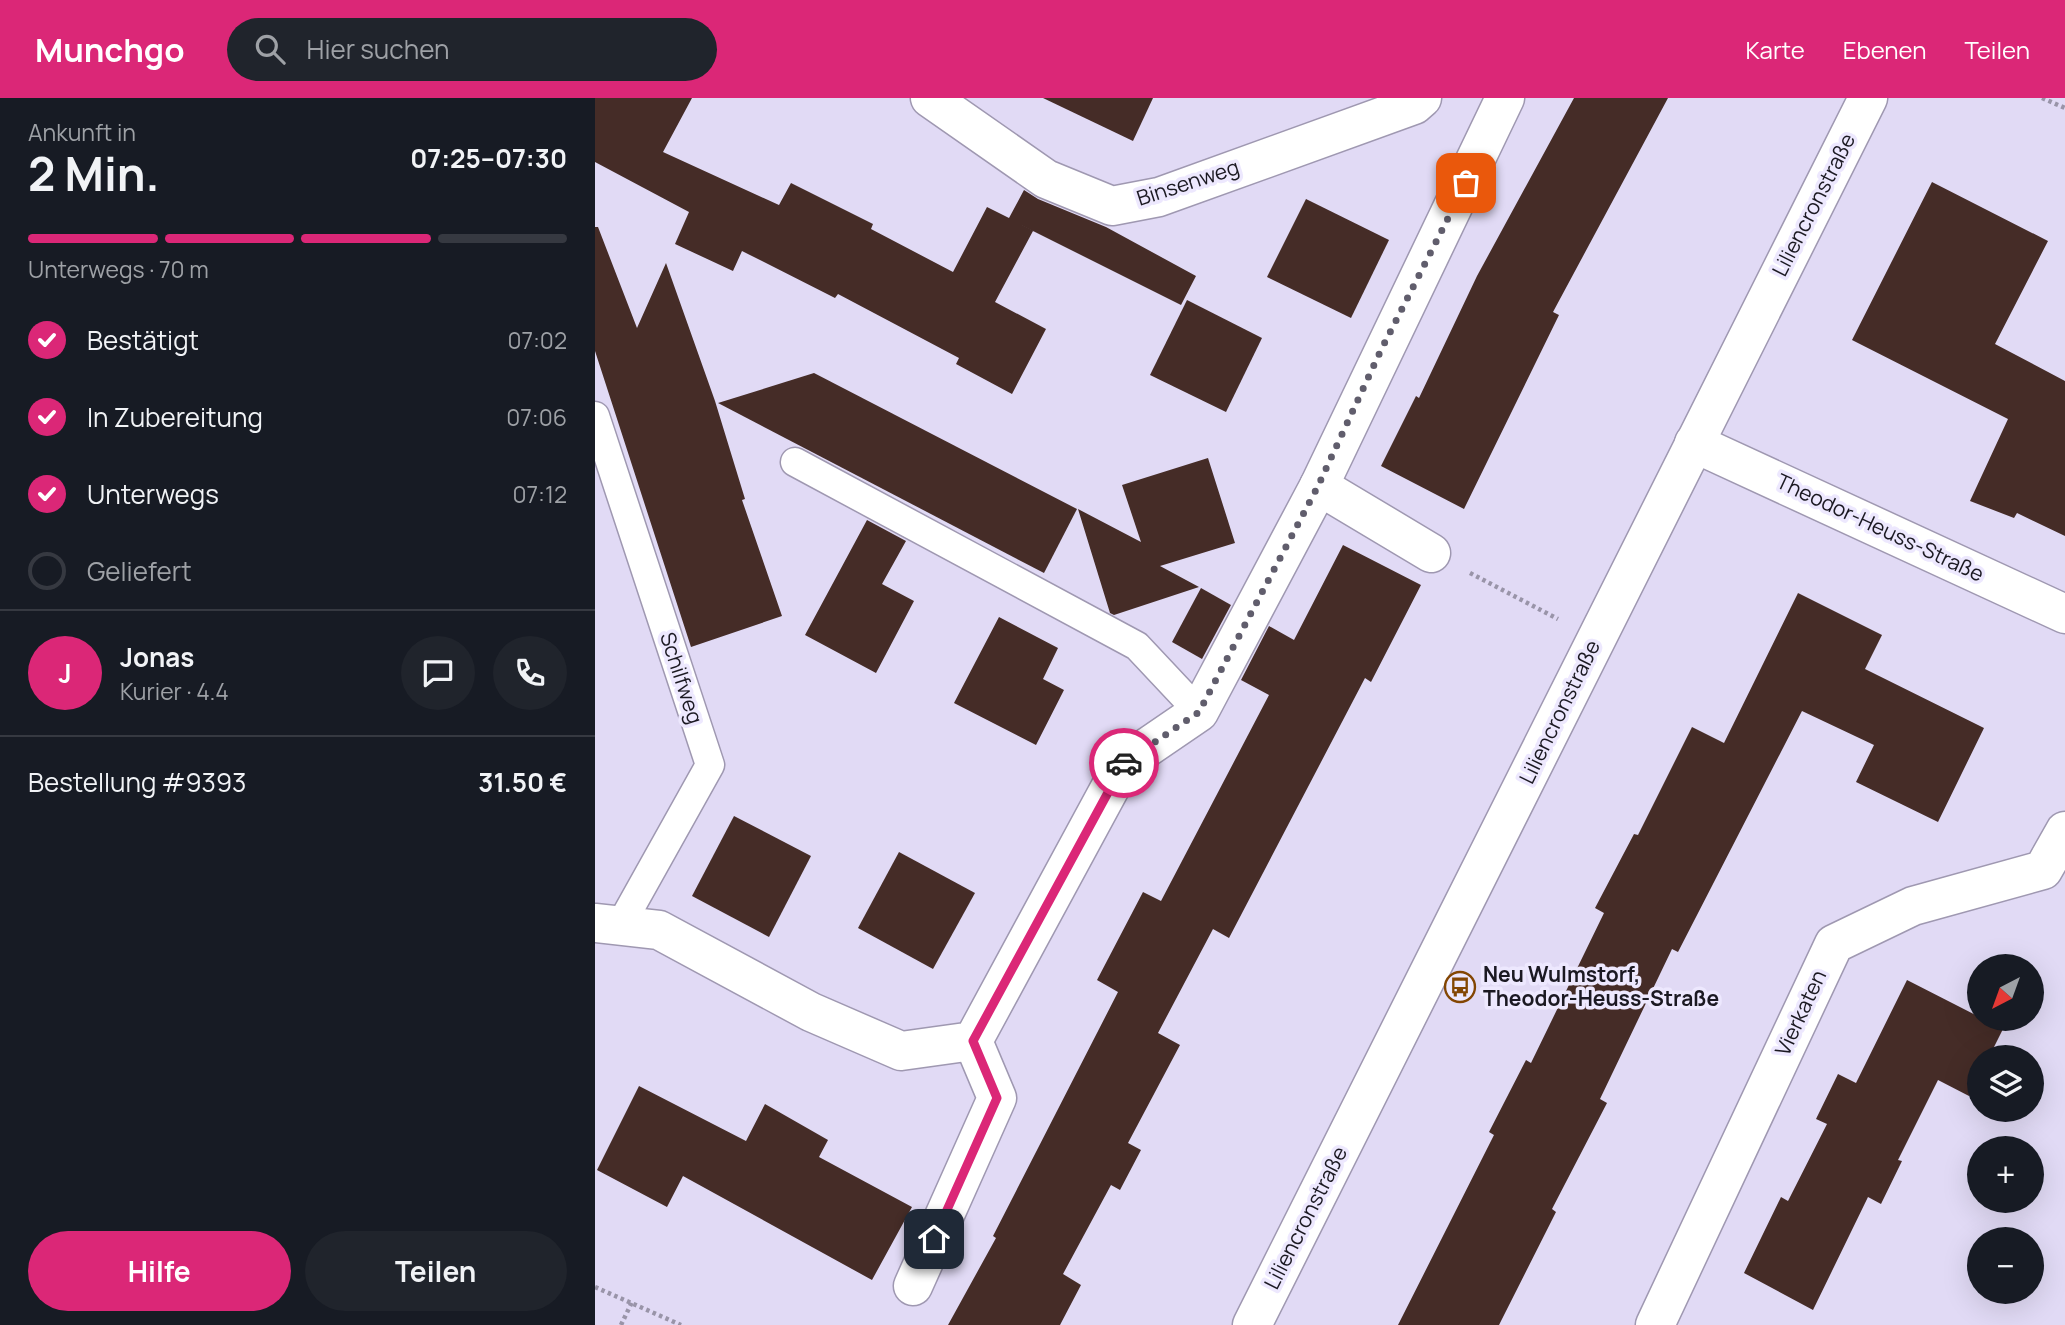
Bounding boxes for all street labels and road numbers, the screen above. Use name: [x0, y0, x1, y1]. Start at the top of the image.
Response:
street label: Liliencronstraße: [1765, 128, 1861, 281]
street label: Binsenweg: [1133, 152, 1242, 212]
street label: Theodor-Heuss-Straße: [1772, 467, 1989, 588]
street label: Schilfweg: [654, 628, 710, 727]
street label: Liliencronstraße: [1512, 635, 1606, 788]
street label: Vierkaten: [1768, 965, 1832, 1060]
street label: Liliencronstraße: [1257, 1141, 1353, 1294]

